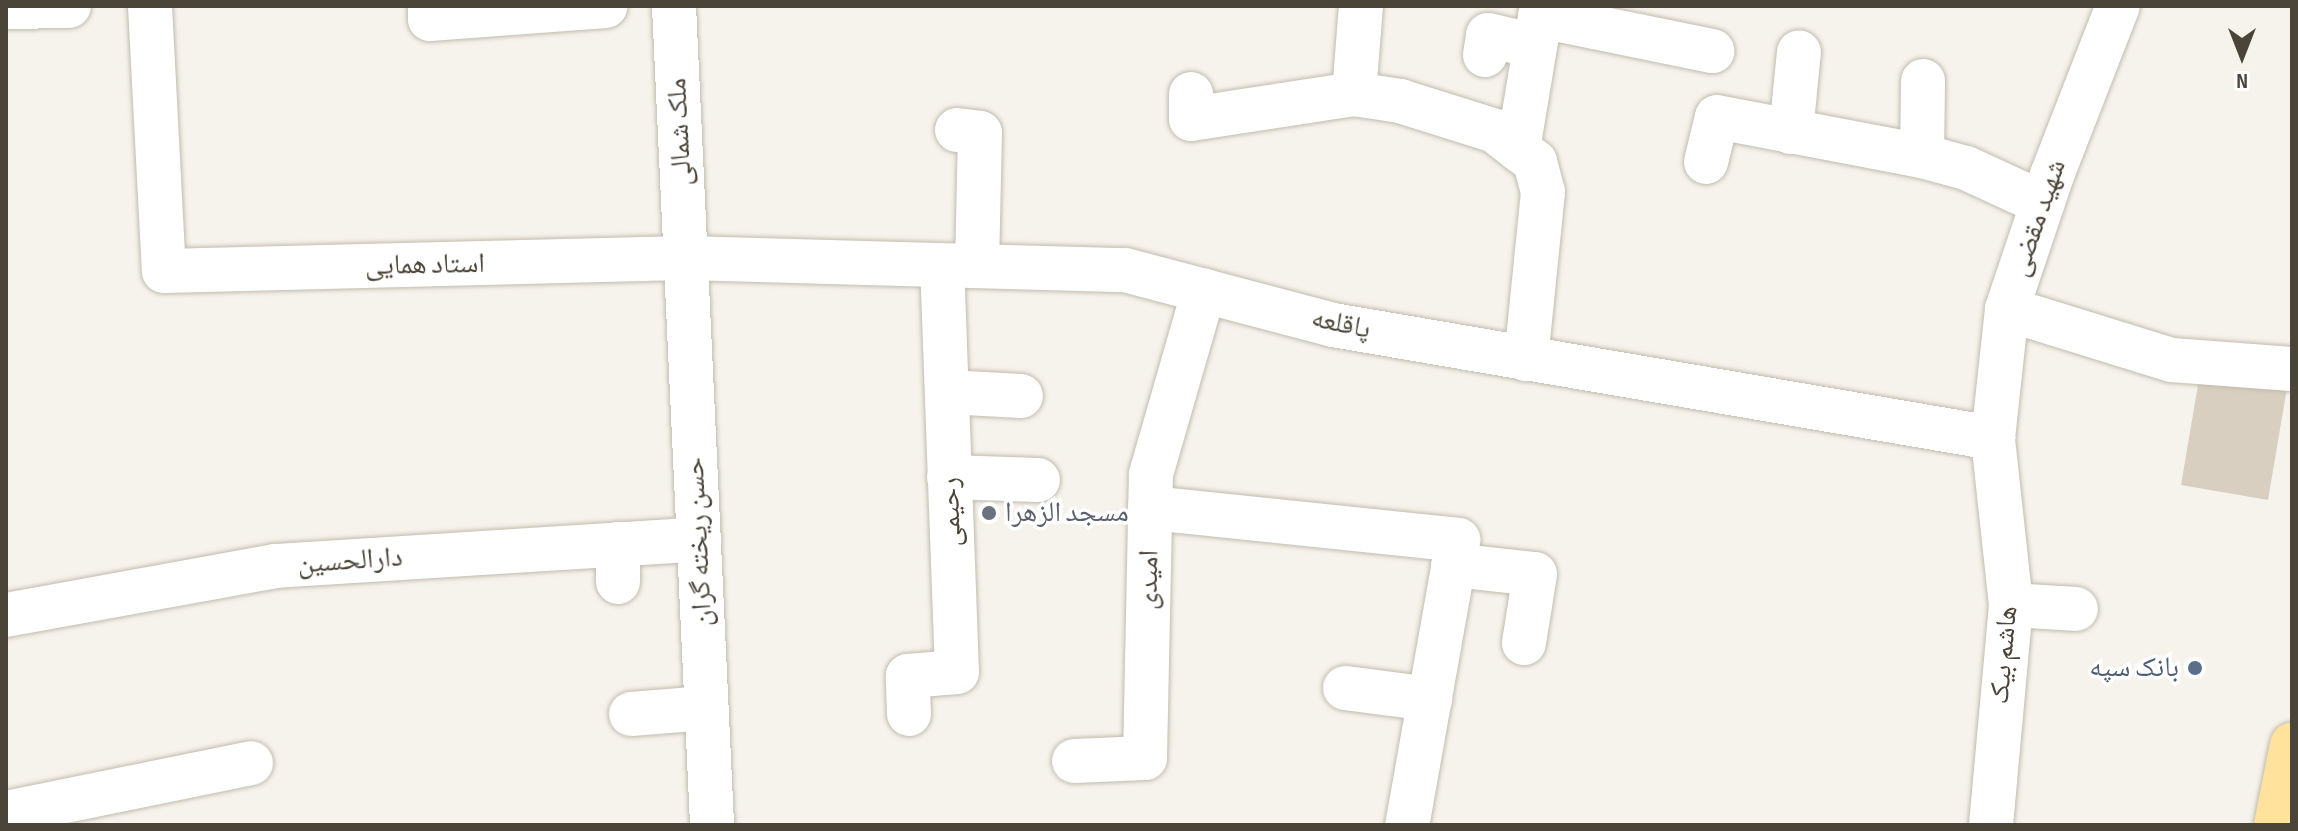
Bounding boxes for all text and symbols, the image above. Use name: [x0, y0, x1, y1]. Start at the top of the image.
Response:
north arrow: [2202, 16, 2282, 96]
text: N: [2236, 67, 2248, 94]
street label: ملک شمالی: [660, 77, 700, 187]
street label: شهید مقضی: [2002, 155, 2074, 281]
street label: استاد همایی: [365, 247, 485, 283]
street label: پاقلعه: [1308, 301, 1374, 347]
street label: حسن ریخته گران: [678, 457, 720, 627]
street label: رحیمی: [933, 477, 969, 547]
place label: مسجد الزهرا: [1005, 496, 1129, 530]
marker: مسجد الزهرا: [980, 504, 998, 522]
street label: دارالحسین: [296, 541, 404, 581]
street label: امیدی: [1132, 550, 1166, 610]
street label: هاشم بیک: [1983, 604, 2025, 706]
place label: بانک سپه: [2089, 651, 2179, 685]
marker: بانک سپه: [2186, 659, 2204, 677]

